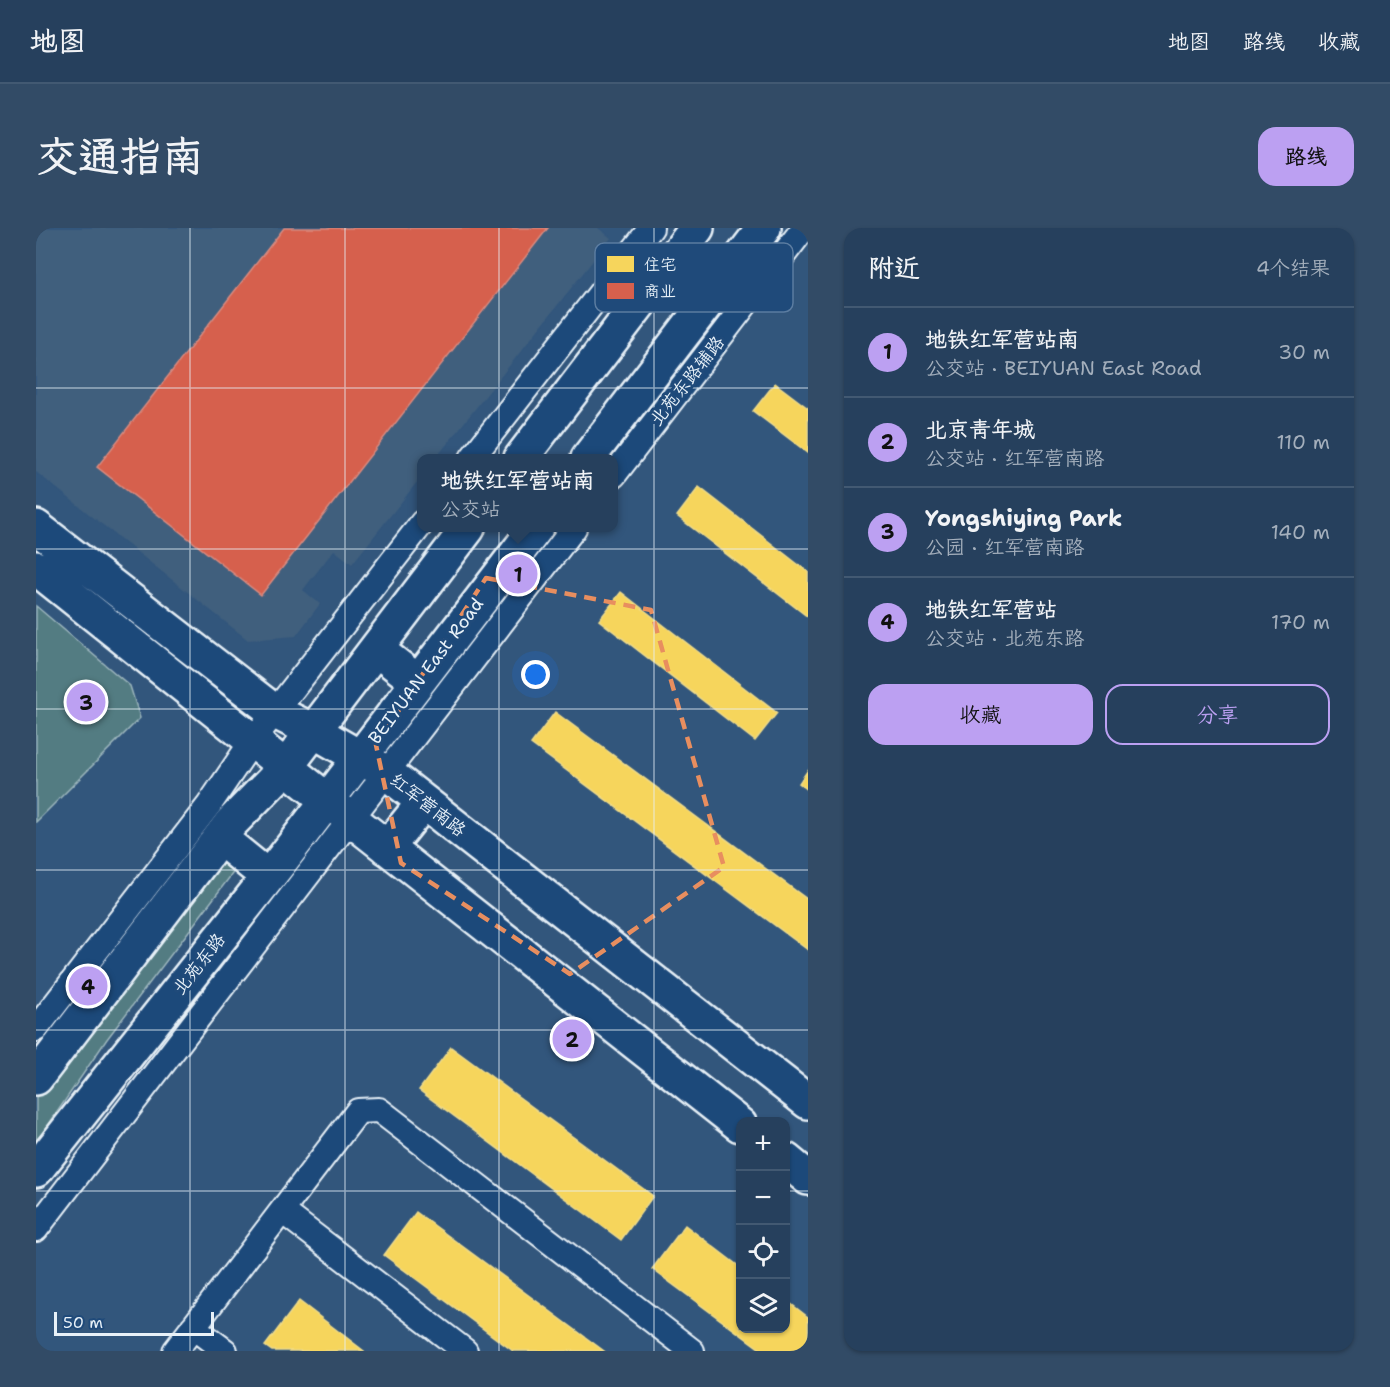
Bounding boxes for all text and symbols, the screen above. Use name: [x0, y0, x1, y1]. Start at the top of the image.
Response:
text: 地图: [30, 22, 86, 60]
text: 地图: [1168, 28, 1210, 56]
text: 路线: [1243, 28, 1285, 56]
text: 收藏: [1318, 28, 1360, 56]
button: 路线: [1258, 127, 1354, 186]
text: 交通指南: [36, 128, 204, 184]
legend: [595, 243, 793, 312]
text: 附近: [868, 250, 920, 285]
text: 住宅: [644, 254, 676, 275]
text: 4个结果: [1256, 255, 1330, 281]
text: 商业: [644, 281, 676, 302]
text: 地铁红军营站南: [925, 325, 1079, 354]
street label: 北苑东路辅路: [644, 331, 730, 431]
text: 1: [883, 339, 892, 365]
text: 30 m: [1278, 339, 1330, 365]
text: 公交站 · BEIYUAN East Road: [925, 355, 1202, 381]
text: 北京青年城: [925, 415, 1035, 444]
text: 2: [881, 429, 895, 455]
text: 110 m: [1276, 429, 1330, 455]
text: 公交站 · 红军营南路: [925, 445, 1104, 471]
popup: [417, 454, 618, 532]
text: 地铁红军营站南: [440, 466, 595, 495]
text: 公交站: [440, 496, 500, 522]
text: Yongshiying Park: [925, 504, 1122, 533]
text: 3: [881, 519, 895, 545]
text: 140 m: [1271, 519, 1330, 545]
text: 公园 · 红军营南路: [925, 534, 1084, 560]
pin: 1: [498, 552, 538, 596]
street label: BEIYUAN East Road: [363, 593, 489, 749]
text: 地铁红军营站: [925, 595, 1057, 624]
text: 4: [881, 609, 895, 635]
text: 170 m: [1271, 609, 1330, 635]
text: 公交站 · 北苑东路: [925, 625, 1084, 651]
your location: [521, 660, 550, 689]
pin: 3: [67, 680, 106, 724]
button: 收藏: [868, 684, 1093, 745]
button: 分享: [1105, 684, 1330, 745]
street label: 红军营南路: [385, 768, 471, 842]
street label: 北苑东路: [167, 928, 231, 1000]
pin: 4: [68, 964, 108, 1008]
pin: 2: [552, 1016, 592, 1062]
map controls: [736, 1117, 790, 1333]
button: +: [736, 1117, 790, 1171]
button: −: [736, 1171, 790, 1225]
button: locate: [736, 1225, 790, 1279]
button: layers: [736, 1279, 790, 1333]
scale bar: [54, 1309, 214, 1336]
text: 50 m: [63, 1312, 103, 1333]

